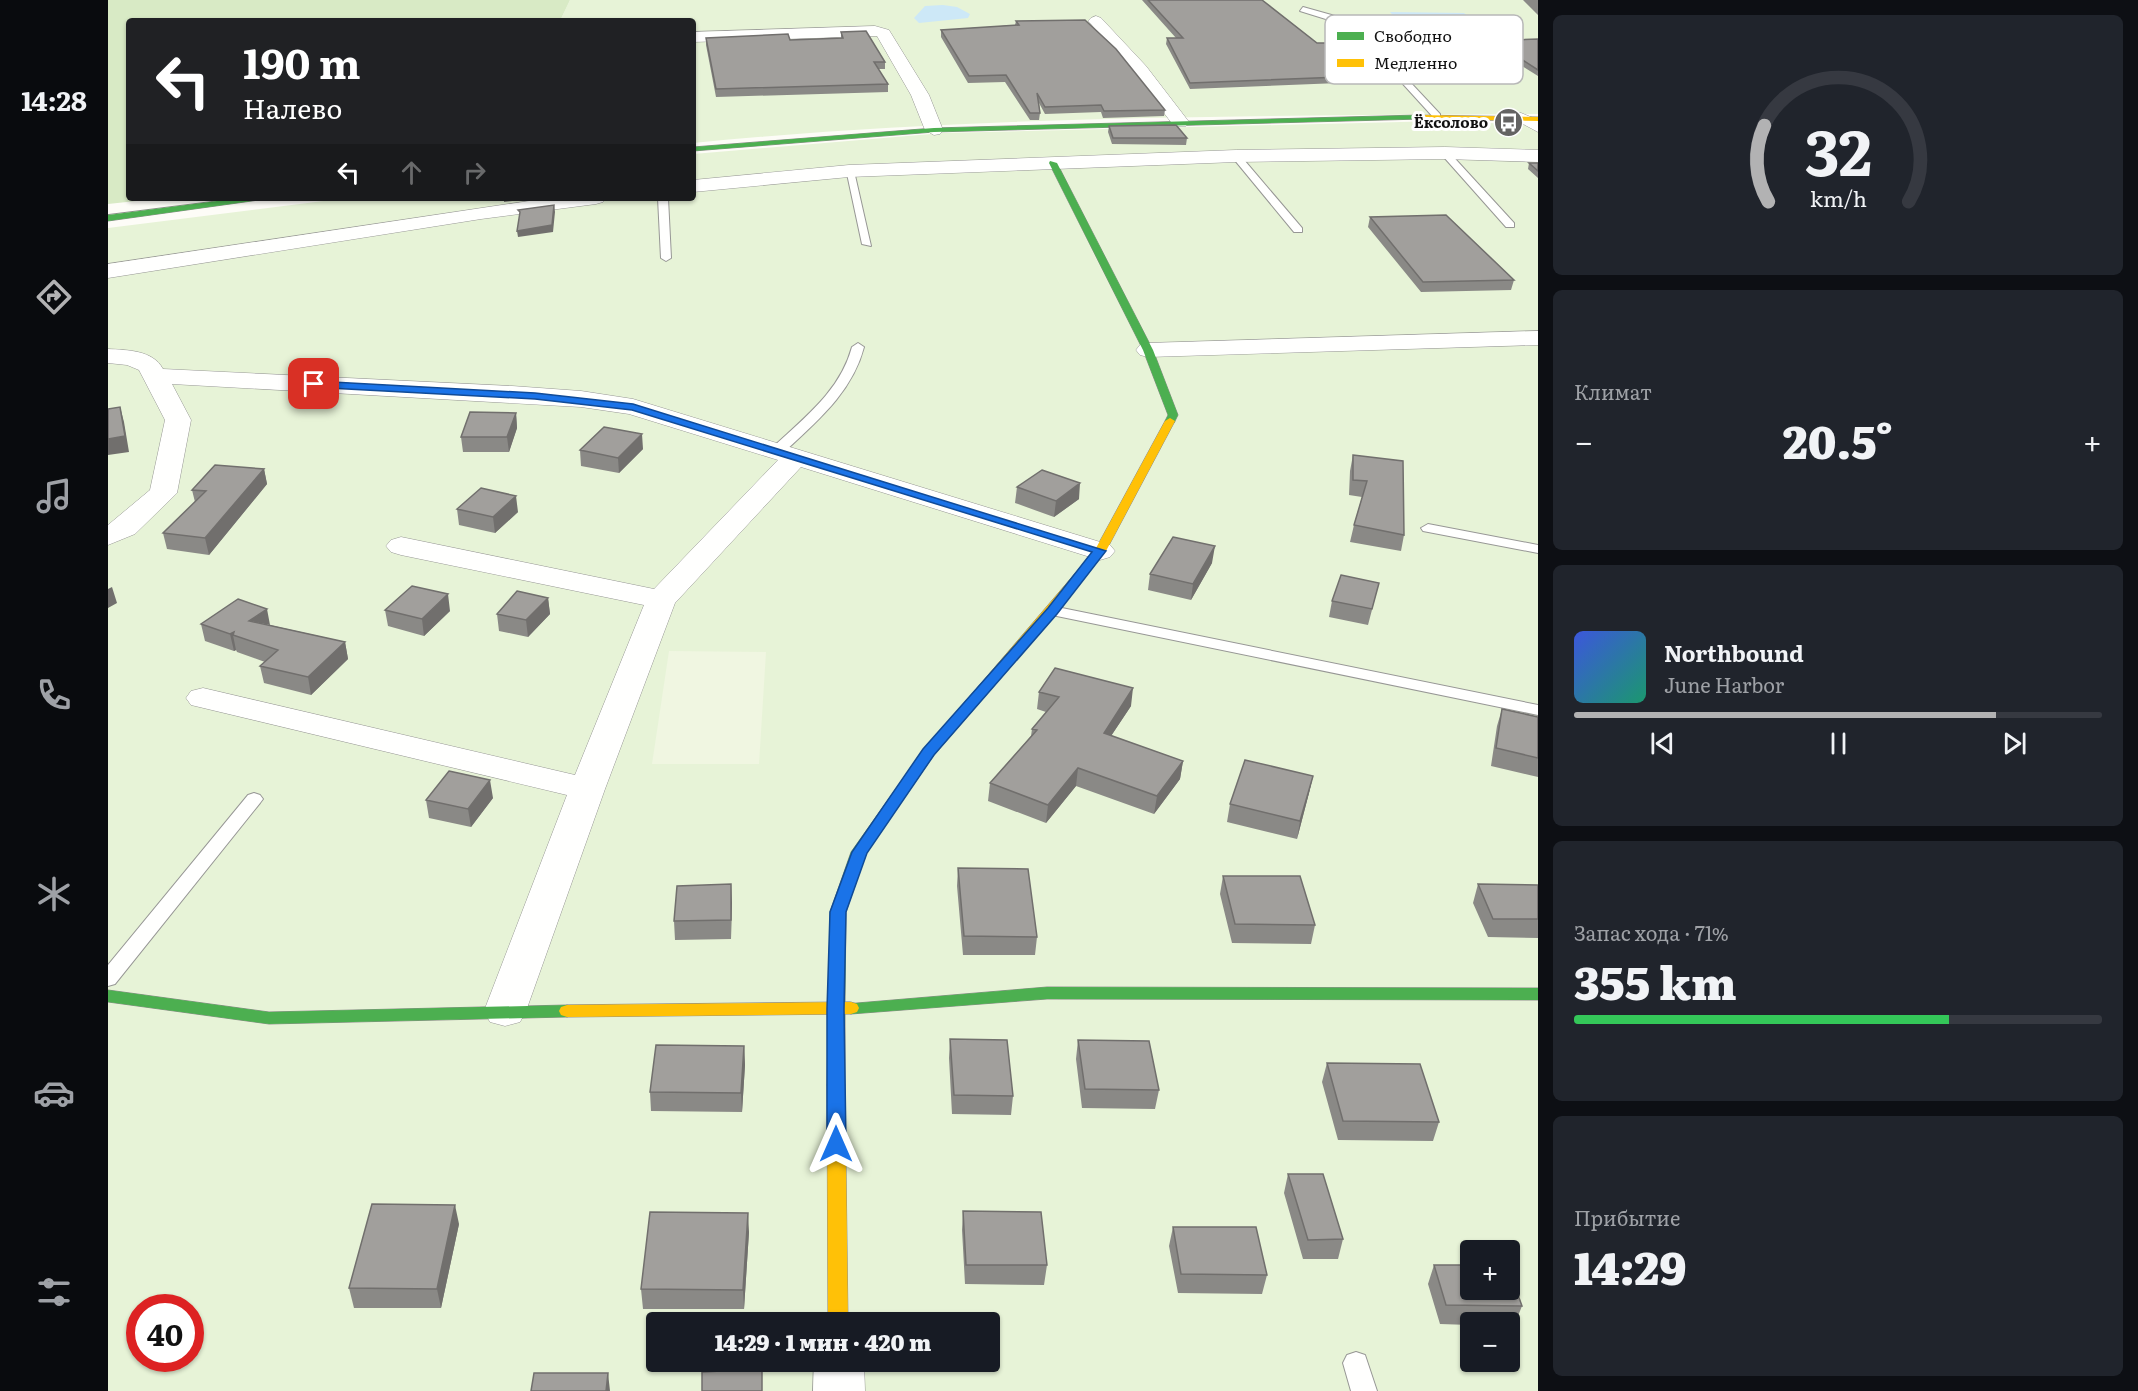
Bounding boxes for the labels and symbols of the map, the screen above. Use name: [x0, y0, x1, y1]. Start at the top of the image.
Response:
legend: [1325, 15, 1523, 84]
text: Свободно: [1374, 23, 1452, 47]
text: Медленно: [1374, 50, 1457, 74]
bus stop icon: Ёксолово: [1493, 107, 1525, 139]
place label: Ёксолово: [1414, 110, 1488, 133]
pin: [288, 358, 339, 409]
position arrow: [804, 1112, 868, 1176]
speed limit sign: 40: [126, 1294, 204, 1372]

